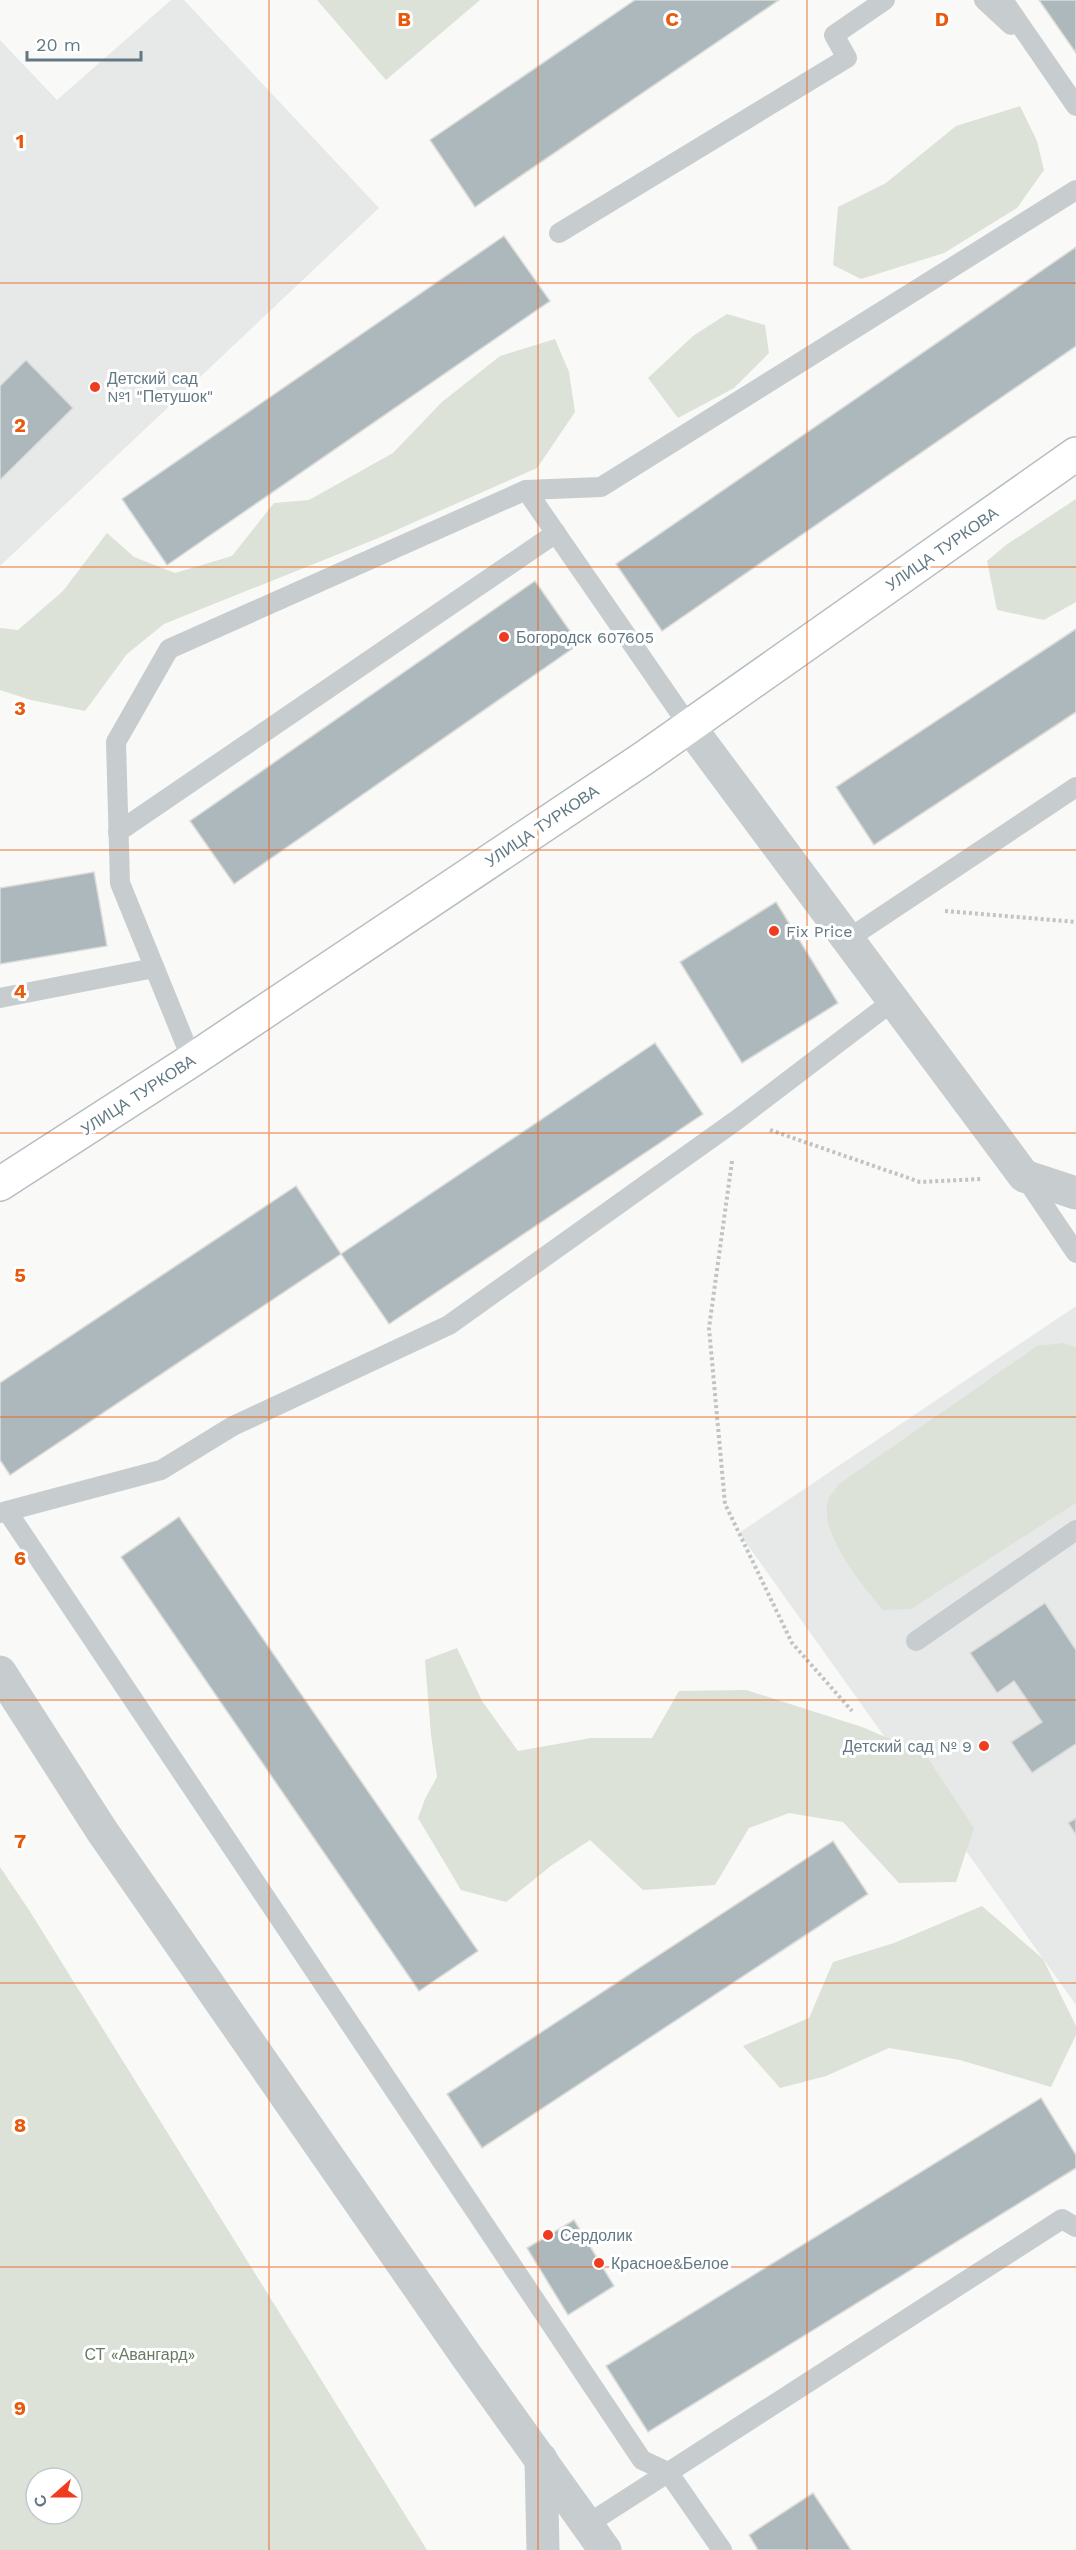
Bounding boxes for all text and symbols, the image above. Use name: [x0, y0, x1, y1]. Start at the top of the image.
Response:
text: B: [397, 7, 411, 31]
text: C: [665, 7, 679, 31]
text: D: [935, 7, 949, 31]
scale bar: [27, 24, 141, 62]
text: 20 m: [36, 34, 81, 55]
text: 1: [16, 129, 24, 153]
place label: Детский сад №1 "Петушок": [107, 369, 213, 406]
marker: Детский сад №1 "Петушок": [88, 380, 102, 394]
text: 2: [14, 413, 26, 437]
street label: УЛИЦА ТУРКОВА: [882, 503, 1002, 595]
place label: Богородск 607605: [516, 628, 654, 647]
marker: Богородск 607605: [497, 630, 511, 644]
text: 3: [14, 696, 26, 720]
street label: УЛИЦА ТУРКОВА: [482, 781, 603, 871]
place label: Fix Price: [786, 922, 852, 941]
marker: Fix Price: [767, 924, 781, 938]
text: 4: [14, 979, 27, 1003]
street label: УЛИЦА ТУРКОВА: [77, 1051, 199, 1139]
text: 5: [14, 1263, 26, 1287]
text: 6: [14, 1546, 26, 1570]
place label: Детский сад № 9: [843, 1737, 972, 1756]
marker: Детский сад № 9: [977, 1739, 991, 1753]
text: 7: [14, 1829, 26, 1853]
text: 8: [14, 2113, 26, 2137]
place label: Сердолик: [560, 2226, 633, 2245]
marker: Сердолик: [541, 2228, 555, 2242]
place label: Красное&Белое: [611, 2254, 729, 2273]
marker: Красное&Белое: [592, 2256, 606, 2270]
park label: СТ «Авангард»: [84, 2345, 196, 2364]
text: 9: [14, 2396, 26, 2420]
north arrow: [24, 2466, 84, 2526]
text: С: [29, 2492, 51, 2510]

